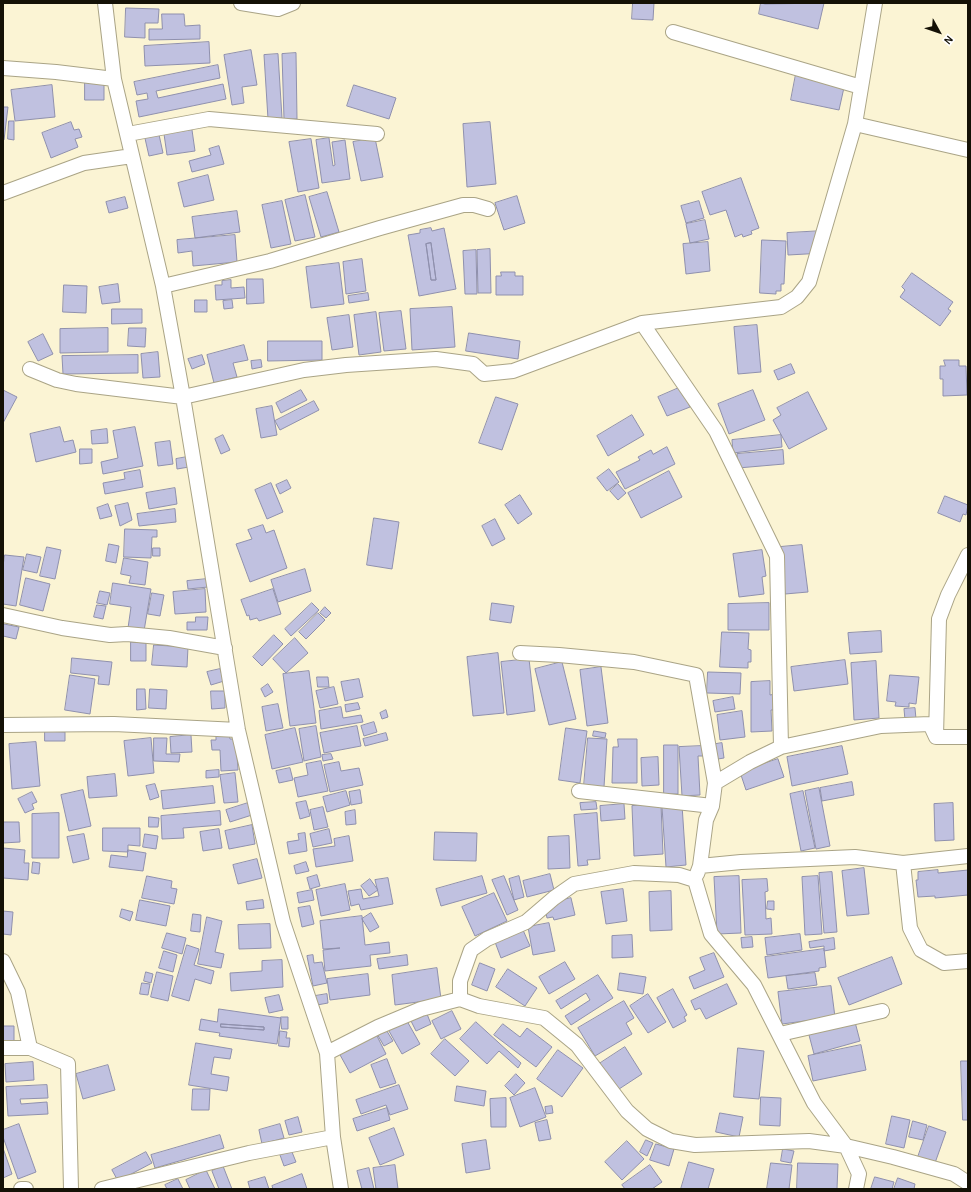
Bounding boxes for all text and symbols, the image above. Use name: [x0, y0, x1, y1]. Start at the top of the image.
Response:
north arrow: [919, 12, 959, 52]
text: N: [942, 34, 955, 47]

